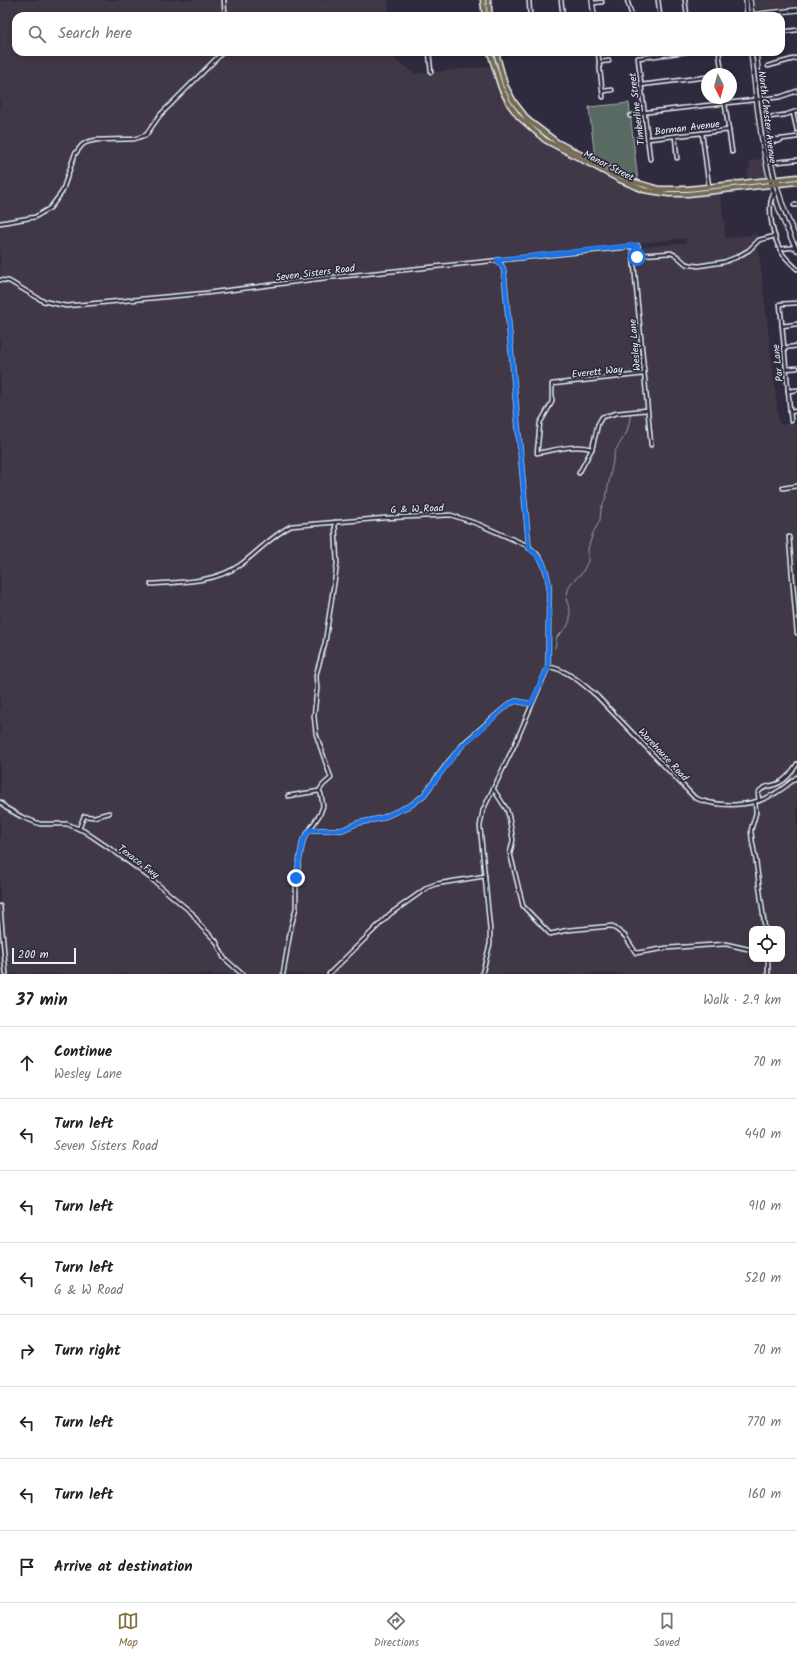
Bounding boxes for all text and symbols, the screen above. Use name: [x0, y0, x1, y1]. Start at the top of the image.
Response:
search box: [12, 12, 785, 56]
text: Search here: [58, 22, 132, 46]
icon: search: [26, 23, 48, 45]
north arrow: [701, 68, 737, 104]
street label: North Chester Avenue: [753, 70, 781, 165]
street label: Timberline Street: [625, 72, 649, 146]
street label: Borman Avenue: [654, 116, 721, 140]
street label: Manor Street: [580, 146, 637, 186]
route start: [628, 248, 646, 266]
street label: Seven Sisters Road: [275, 260, 357, 286]
street label: Wesley Lane: [625, 318, 645, 372]
street label: Par Lane: [768, 343, 788, 382]
street label: Everett Way: [571, 361, 624, 383]
street label: G & W Road: [390, 500, 445, 518]
street label: Warehouse Road: [634, 724, 693, 786]
street label: Texaco Fwy: [114, 841, 163, 883]
route end: [287, 869, 305, 887]
map controls: [749, 926, 785, 962]
button: locate: [749, 926, 785, 962]
scale bar: [12, 946, 76, 965]
text: 200 m: [18, 946, 49, 964]
text: 37 min: [16, 987, 68, 1014]
text: Walk · 2.9 km: [703, 990, 781, 1011]
text: Continue: [54, 1040, 112, 1064]
icon: ahead: [16, 1052, 38, 1074]
text: 70 m: [753, 1052, 781, 1073]
text: Wesley Lane: [54, 1064, 122, 1085]
text: Turn left: [54, 1112, 114, 1136]
icon: left: [16, 1124, 38, 1146]
text: 440 m: [745, 1124, 781, 1145]
text: Seven Sisters Road: [54, 1136, 158, 1157]
text: Turn left: [54, 1195, 114, 1219]
icon: left: [16, 1196, 38, 1218]
text: 910 m: [749, 1196, 781, 1217]
text: Turn left: [54, 1256, 114, 1280]
icon: left: [16, 1268, 38, 1290]
text: 520 m: [744, 1268, 781, 1289]
text: G & W Road: [54, 1280, 123, 1301]
text: Turn right: [54, 1339, 121, 1363]
icon: right: [16, 1340, 38, 1362]
text: 70 m: [753, 1340, 781, 1361]
text: Turn left: [54, 1411, 114, 1435]
icon: left: [16, 1412, 38, 1434]
text: 770 m: [747, 1412, 781, 1433]
text: Turn left: [54, 1483, 114, 1507]
icon: left: [16, 1484, 38, 1506]
text: 160 m: [748, 1484, 781, 1505]
text: Arrive at destination: [54, 1555, 193, 1579]
icon: arrive: [16, 1556, 38, 1578]
tab: Map: [117, 1610, 139, 1652]
tab: Directions: [374, 1610, 419, 1652]
tab: Saved: [654, 1610, 680, 1652]

